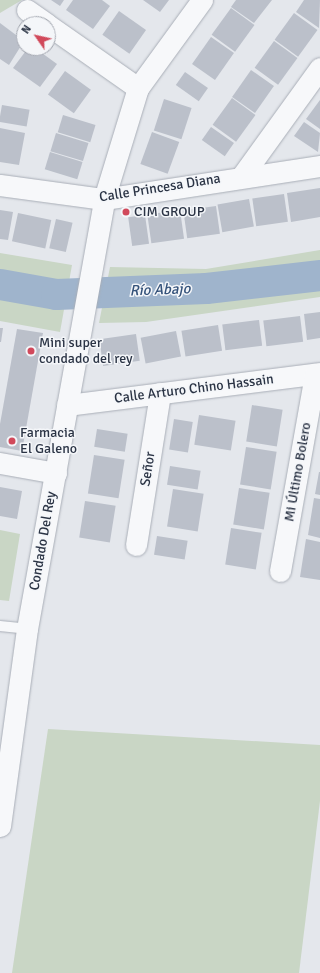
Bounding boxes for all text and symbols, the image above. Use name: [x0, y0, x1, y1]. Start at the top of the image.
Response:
north arrow: [16, 16, 56, 56]
text: N: [19, 23, 34, 36]
street label: Calle Princesa Diana: [98, 170, 222, 206]
place label: CIM GROUP: [134, 204, 205, 220]
marker: CIM GROUP: [121, 207, 131, 217]
water label: Río Abajo: [129, 280, 191, 300]
place label: Mini super condado del rey: [39, 335, 133, 368]
marker: Mini super condado del rey: [26, 346, 36, 356]
street label: Calle Arturo Chino Hassain: [113, 371, 275, 407]
street label: Mi Último Bolero: [281, 421, 315, 523]
place label: Farmacia El Galeno: [20, 425, 77, 458]
marker: Farmacia El Galeno: [7, 436, 17, 446]
street label: Señor: [137, 450, 159, 488]
street label: Condado Del Rey: [26, 490, 60, 592]

